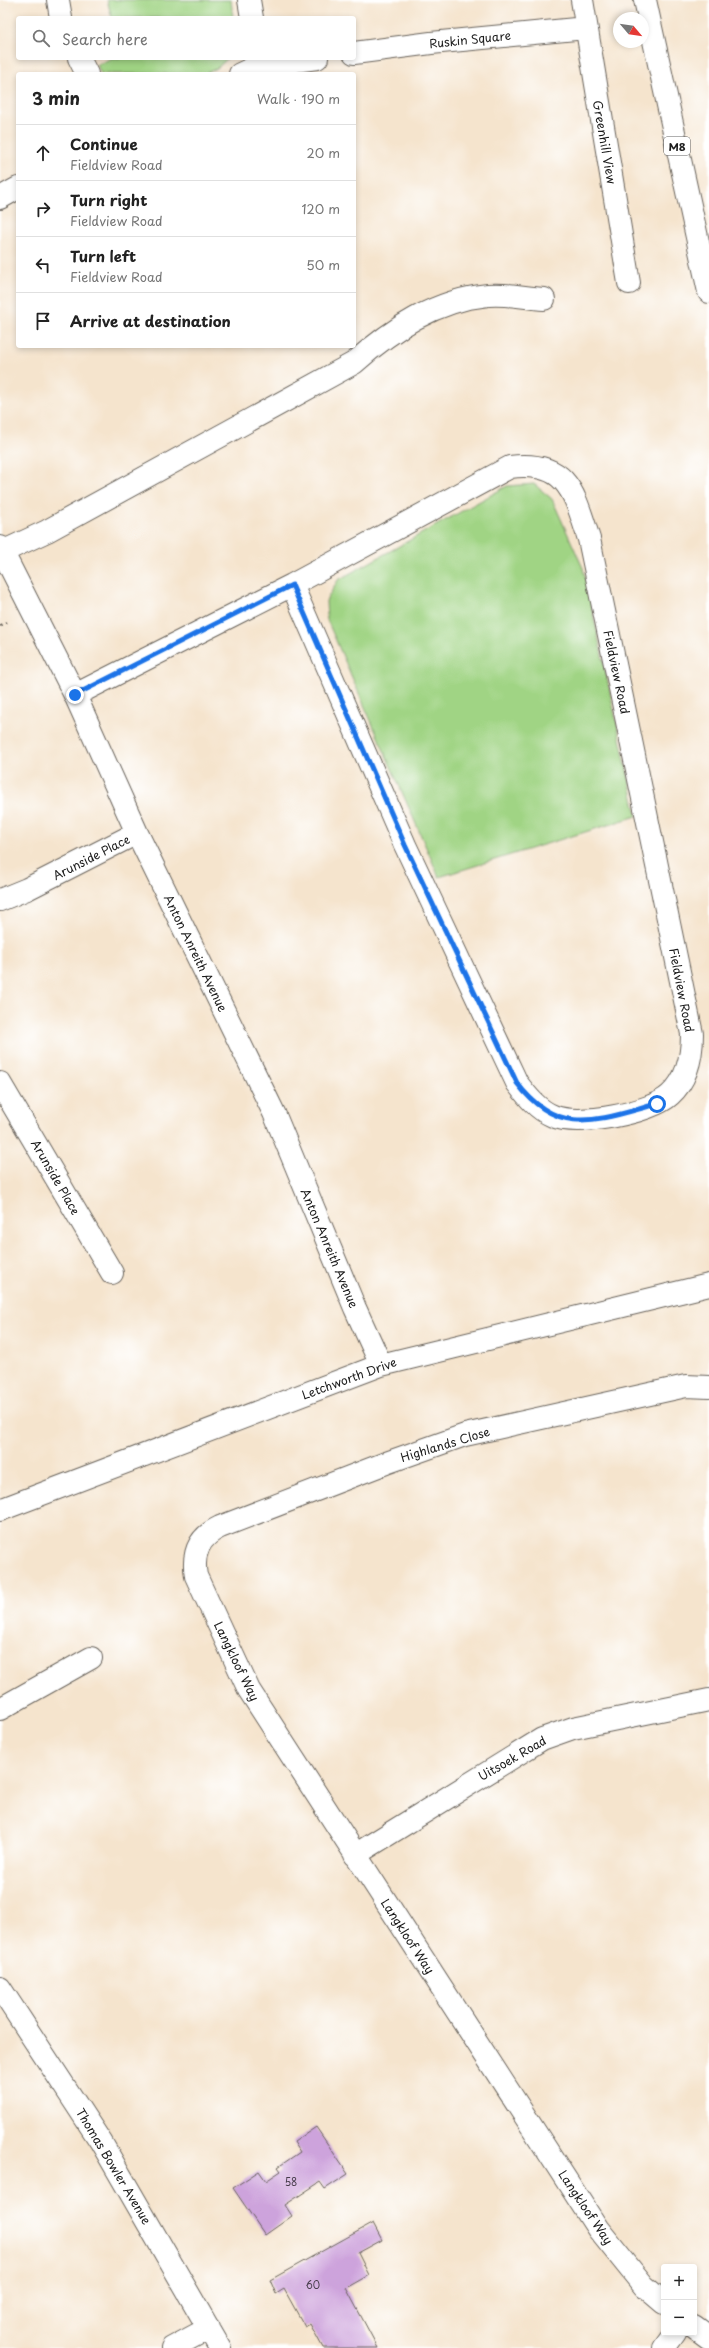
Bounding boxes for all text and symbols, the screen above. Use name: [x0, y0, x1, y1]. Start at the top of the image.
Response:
north arrow: [613, 12, 649, 48]
search box: [16, 16, 356, 60]
street label: Ruskin Square: [428, 26, 512, 52]
icon: search: [30, 27, 52, 49]
text: Search here: [62, 27, 148, 50]
text: 3 min: [32, 85, 80, 111]
text: Walk · 190 m: [257, 89, 340, 108]
street label: Greenhill View: [589, 99, 621, 186]
text: Continue: [70, 132, 138, 155]
road number: M8: [664, 137, 690, 155]
icon: ahead: [32, 142, 54, 164]
text: 20 m: [306, 143, 340, 162]
text: Fieldview Road: [70, 155, 163, 174]
text: Turn right: [70, 188, 147, 211]
icon: right: [32, 198, 54, 220]
text: 120 m: [301, 199, 340, 218]
text: Fieldview Road: [70, 211, 163, 230]
text: Turn left: [70, 244, 136, 267]
icon: left: [32, 254, 54, 276]
text: 50 m: [306, 255, 340, 274]
text: Fieldview Road: [70, 267, 163, 286]
text: Arrive at destination: [70, 309, 231, 332]
icon: arrive: [32, 310, 54, 332]
street label: Fieldview Road: [599, 628, 635, 716]
route end: [66, 686, 84, 704]
street label: Arunside Place: [49, 830, 133, 884]
street label: Anton Anreith Avenue: [160, 891, 232, 1015]
street label: Fieldview Road: [665, 946, 699, 1034]
route start: [648, 1095, 666, 1113]
street label: Arunside Place: [27, 1136, 85, 1218]
street label: Anton Anreith Avenue: [297, 1186, 363, 1311]
street label: Letchworth Drive: [299, 1352, 399, 1404]
street label: Highlands Close: [398, 1422, 492, 1466]
street label: Langkloof Way: [210, 1618, 264, 1704]
street label: Uitsoek Road: [475, 1731, 549, 1785]
street label: Langkloof Way: [377, 1895, 439, 1977]
street label: Thomas Bowler Avenue: [72, 2104, 156, 2228]
street label: Langkloof Way: [554, 2166, 618, 2248]
house number: 58: [285, 2174, 297, 2189]
map controls: [661, 2264, 697, 2336]
button: +: [661, 2264, 697, 2300]
house number: 60: [306, 2277, 320, 2292]
button: −: [661, 2300, 697, 2336]

